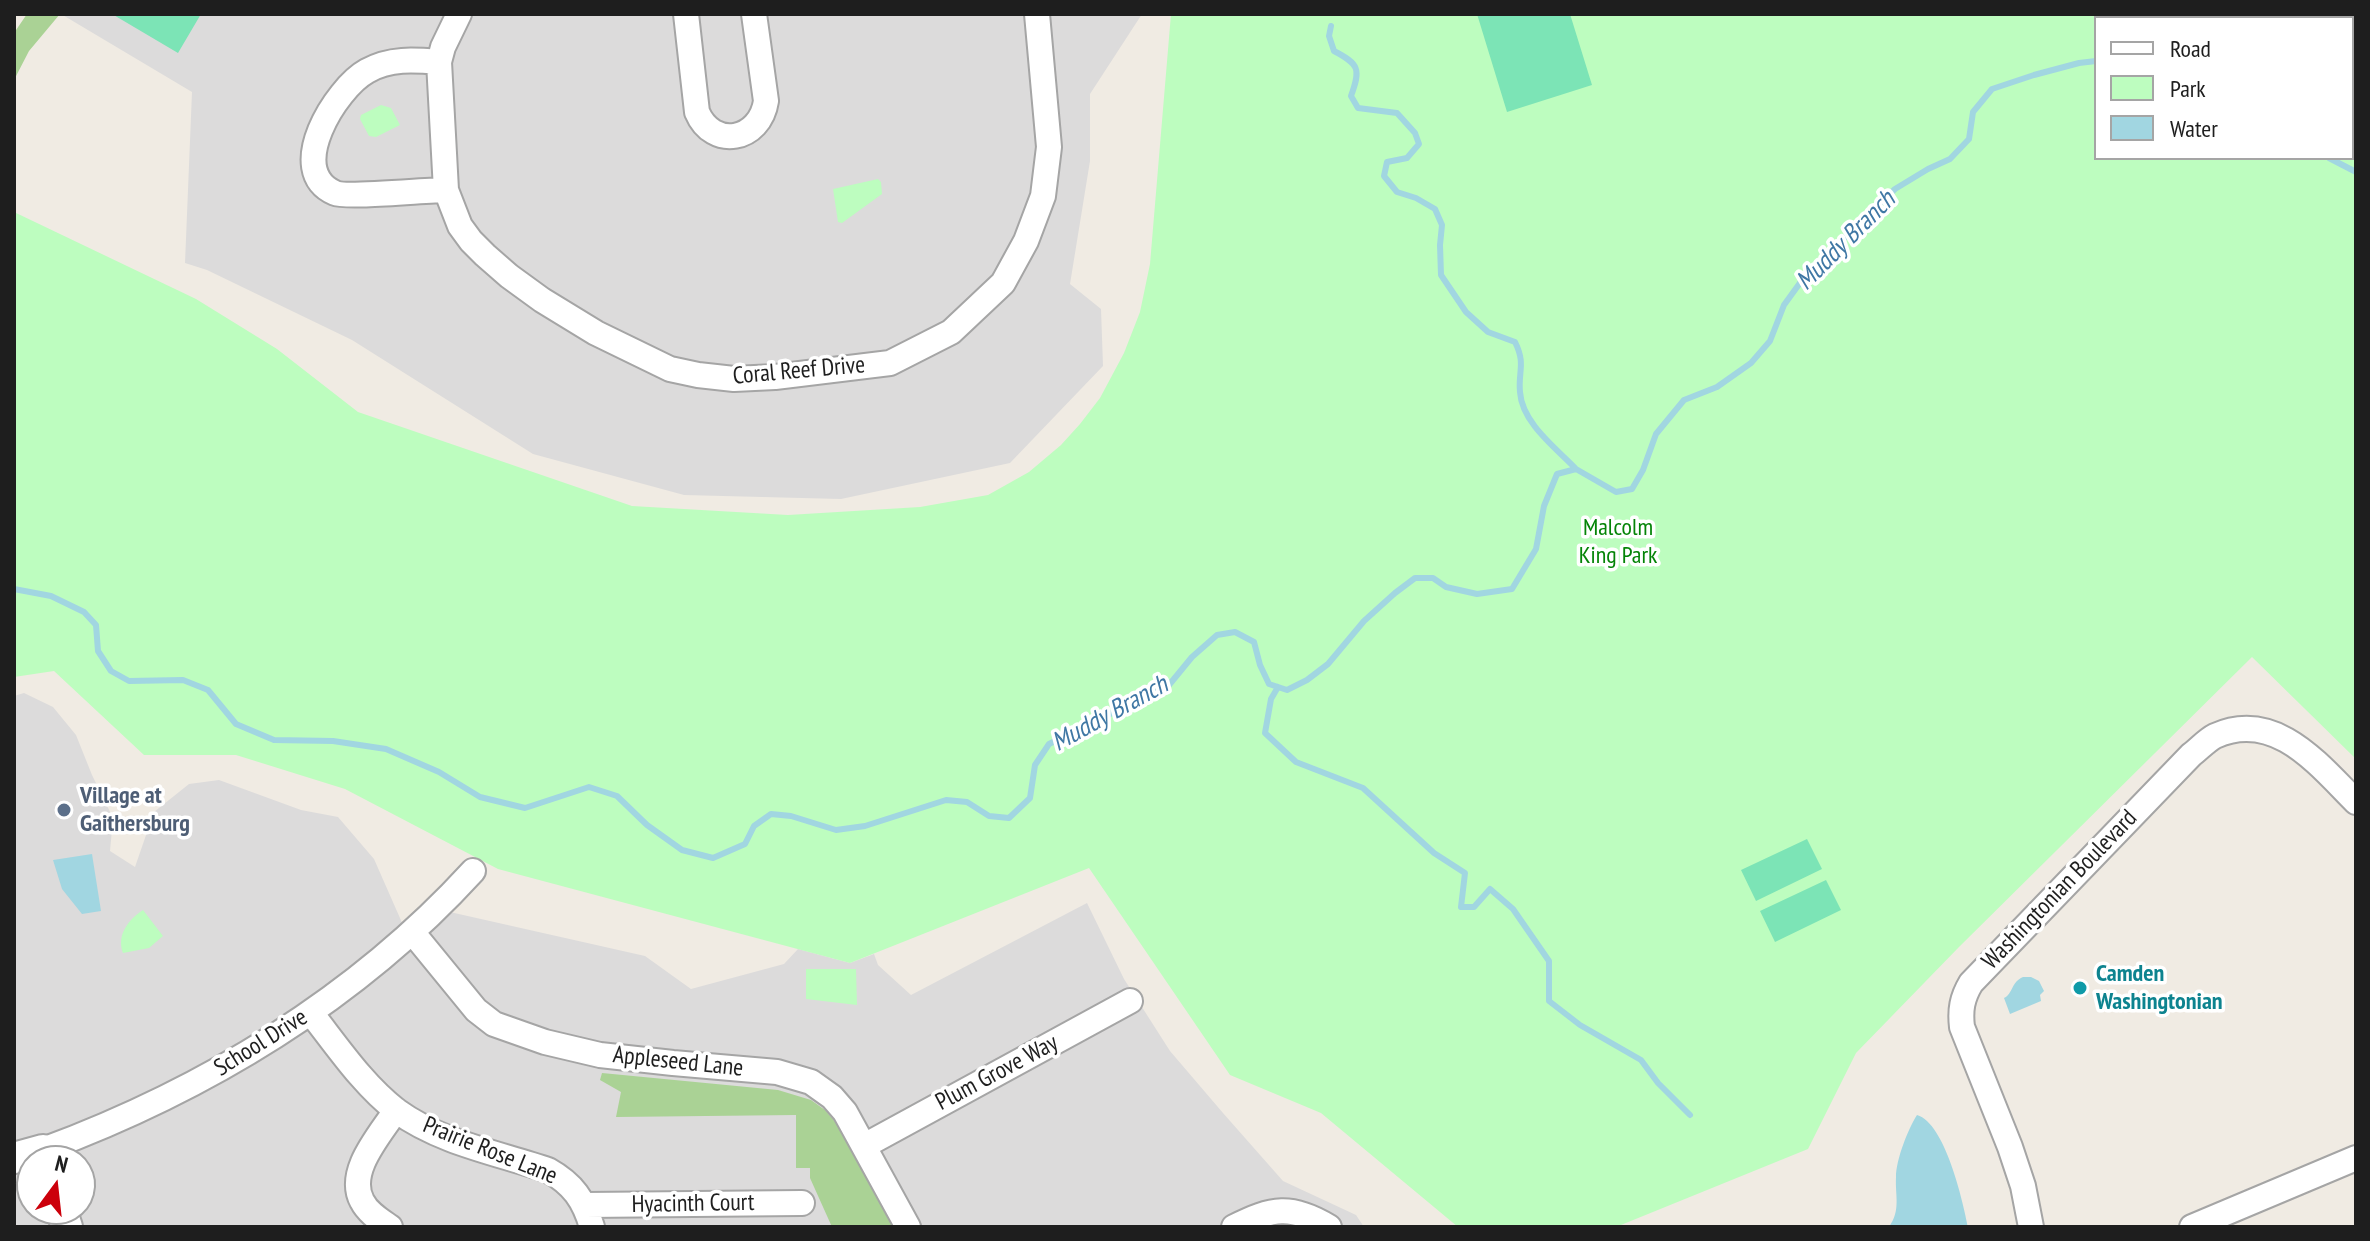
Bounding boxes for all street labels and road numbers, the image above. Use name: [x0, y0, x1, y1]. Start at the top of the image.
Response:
street label: Coral Reef Drive: [732, 351, 866, 391]
street label: Washingtonian Boulevard: [1977, 804, 2143, 976]
street label: School Drive: [209, 1003, 313, 1083]
street label: Plum Grove Way: [931, 1029, 1063, 1117]
street label: Appleseed Lane: [612, 1041, 744, 1083]
street label: Prairie Rose Lane: [419, 1111, 561, 1191]
street label: Hyacinth Court: [631, 1189, 755, 1219]

